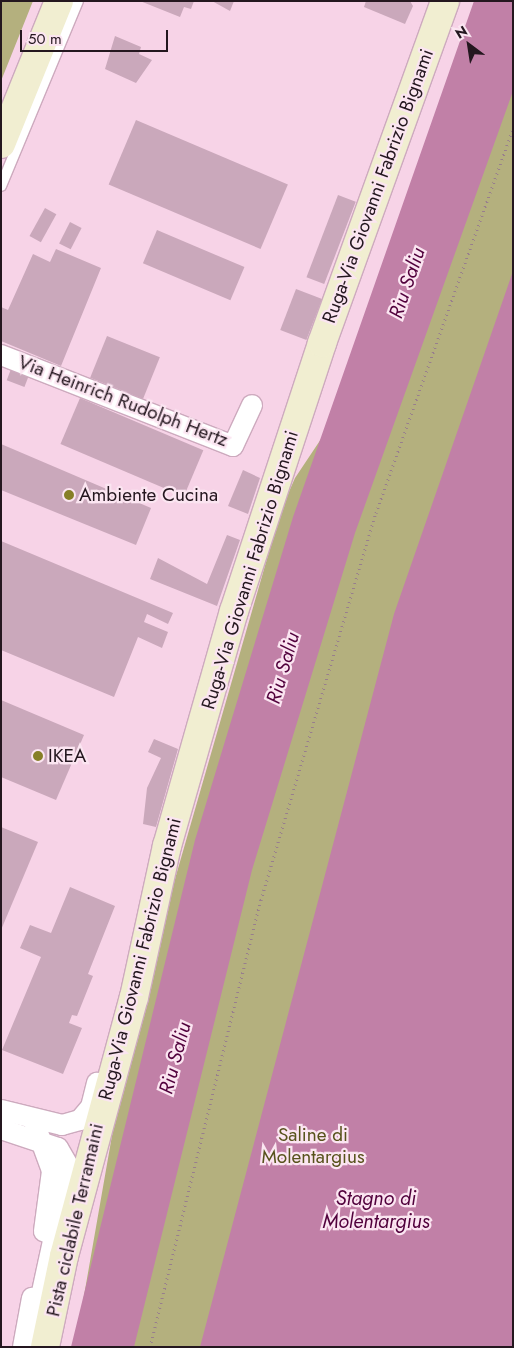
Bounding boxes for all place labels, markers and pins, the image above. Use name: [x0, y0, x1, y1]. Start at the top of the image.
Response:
place label: Ambiente Cucina: [79, 484, 218, 506]
marker: Ambiente Cucina: [63, 489, 75, 501]
place label: IKEA: [48, 745, 86, 767]
marker: IKEA: [32, 750, 44, 762]

